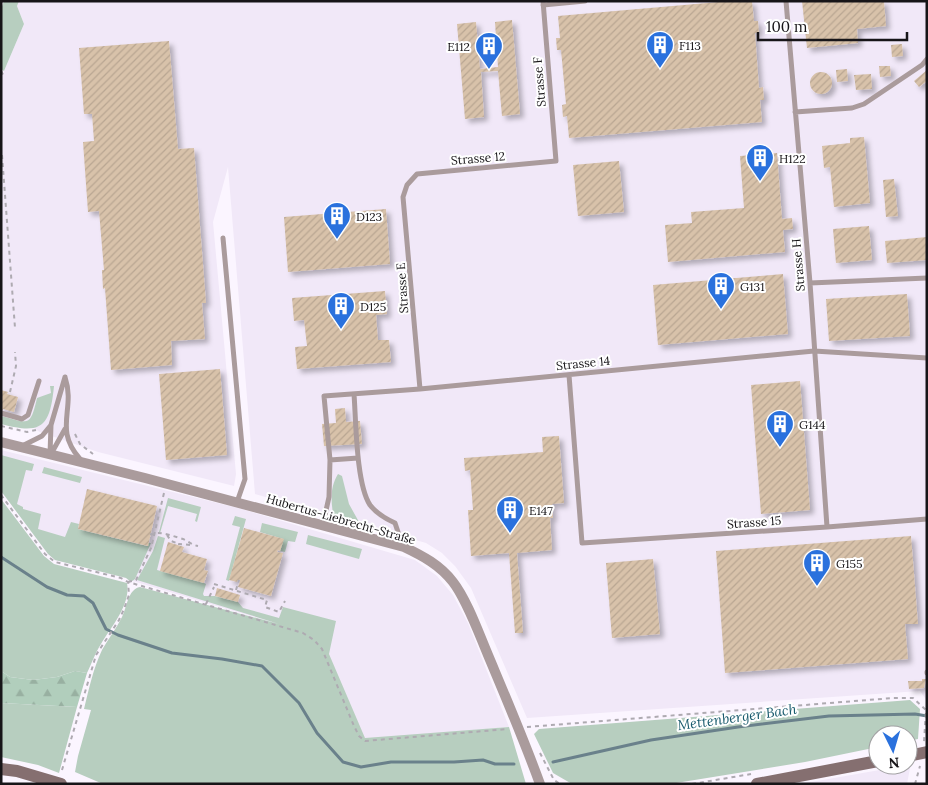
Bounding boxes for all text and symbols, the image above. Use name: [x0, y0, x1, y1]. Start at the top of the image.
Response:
scale bar: [758, 10, 907, 42]
text: 100 m: [766, 17, 807, 36]
building icon: F113: [645, 30, 675, 69]
building icon: E112: [474, 31, 504, 70]
place label: F113: [679, 38, 701, 53]
place label: E112: [447, 39, 470, 54]
street label: Strasse F: [529, 56, 549, 108]
building icon: H122: [745, 143, 775, 182]
street label: Strasse 12: [450, 148, 506, 168]
place label: H122: [779, 151, 806, 166]
building icon: D123: [322, 201, 352, 240]
place label: D123: [356, 209, 383, 224]
street label: Strasse H: [788, 238, 808, 292]
street label: Strasse E: [393, 262, 411, 314]
building icon: G131: [706, 271, 736, 310]
place label: G131: [740, 279, 765, 294]
building icon: D125: [326, 291, 356, 330]
place label: D125: [360, 299, 386, 314]
street label: Strasse 14: [555, 353, 611, 373]
building icon: G144: [765, 409, 795, 448]
place label: G144: [799, 417, 826, 432]
street label: Hubertus-Liebrecht-Straße: [265, 490, 418, 548]
building icon: E147: [495, 495, 525, 534]
place label: E147: [529, 503, 553, 518]
street label: Strasse 15: [726, 513, 782, 531]
building icon: G155: [802, 548, 832, 587]
place label: G155: [836, 556, 863, 571]
water label: Mettenberger Bach: [676, 700, 798, 734]
north arrow: [868, 725, 918, 775]
text: N: [888, 754, 900, 772]

